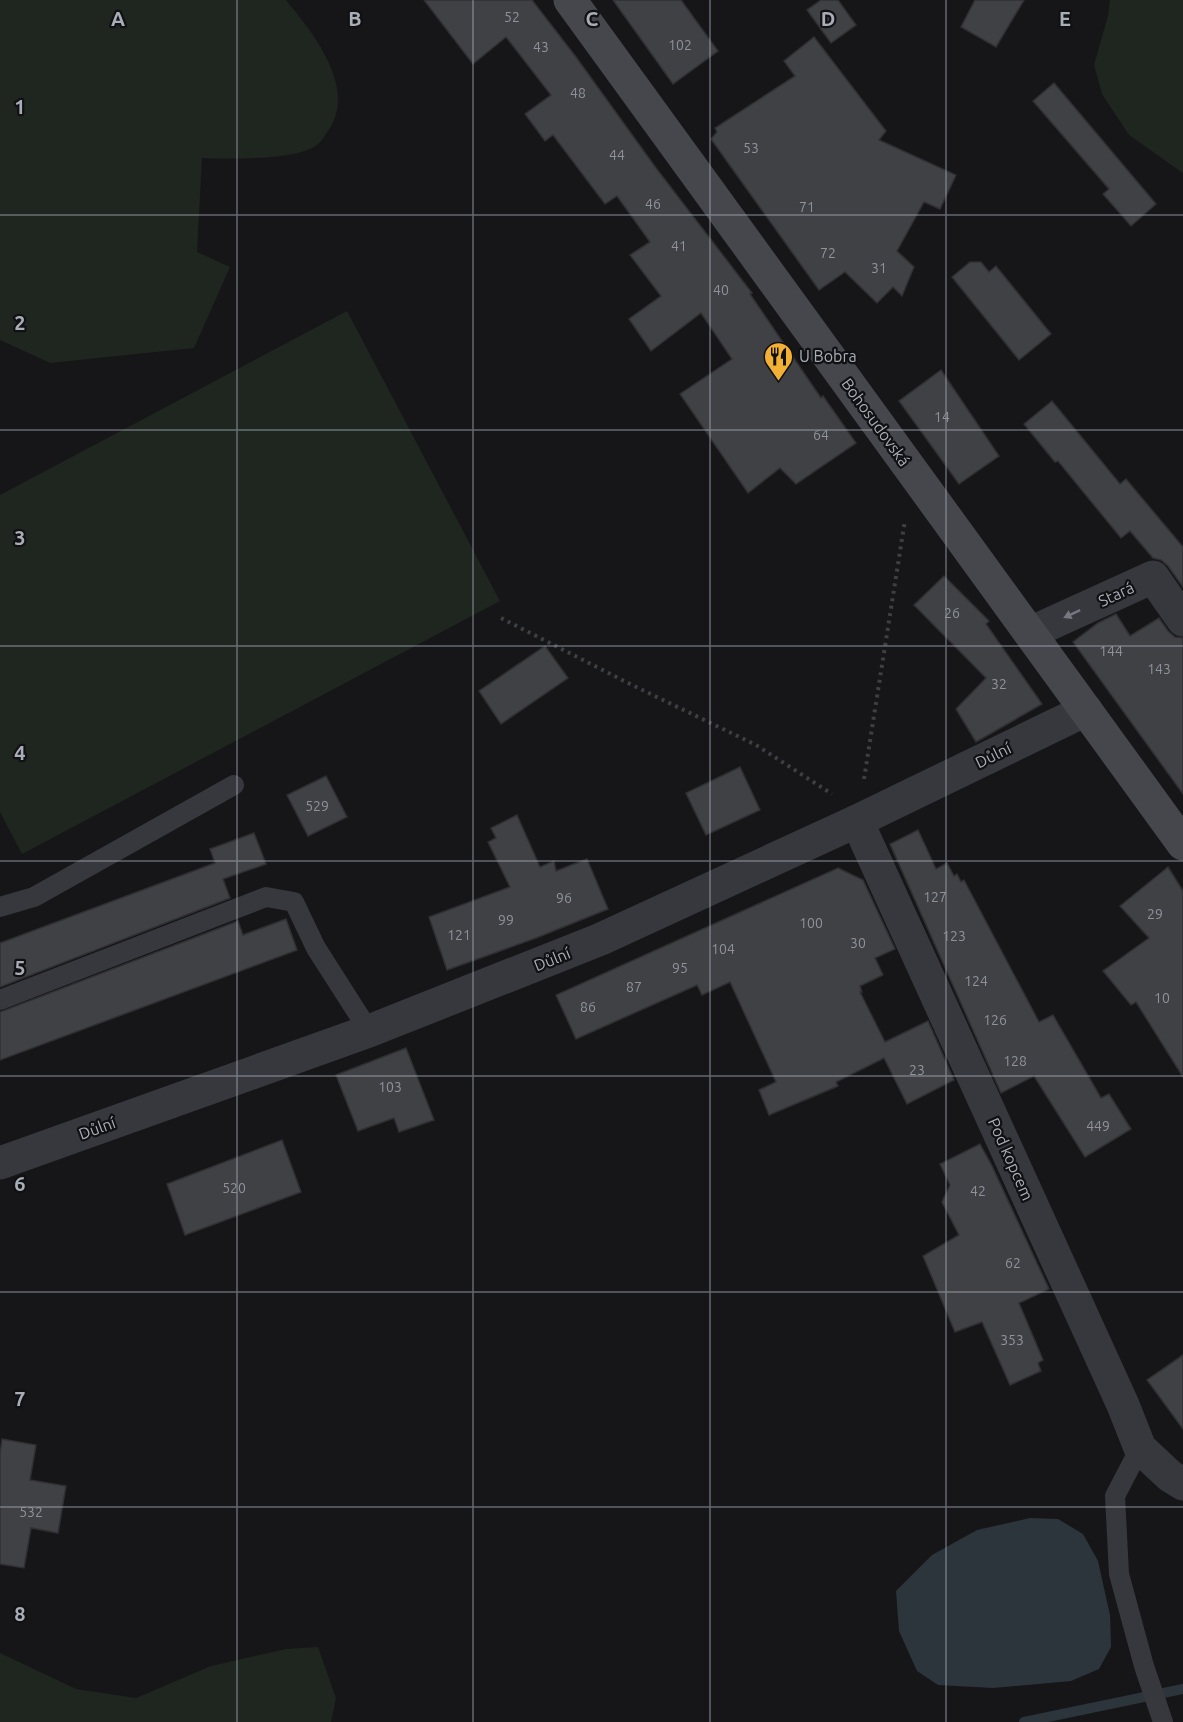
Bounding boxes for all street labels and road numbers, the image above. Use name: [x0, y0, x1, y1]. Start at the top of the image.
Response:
street label: Bohosudovská: [838, 375, 914, 469]
street label: Stará: [1095, 578, 1137, 610]
street label: Důlní: [972, 738, 1015, 771]
street label: Důlní: [531, 943, 574, 974]
street label: Důlní: [76, 1113, 119, 1143]
street label: Pod kopcem: [985, 1115, 1037, 1203]

